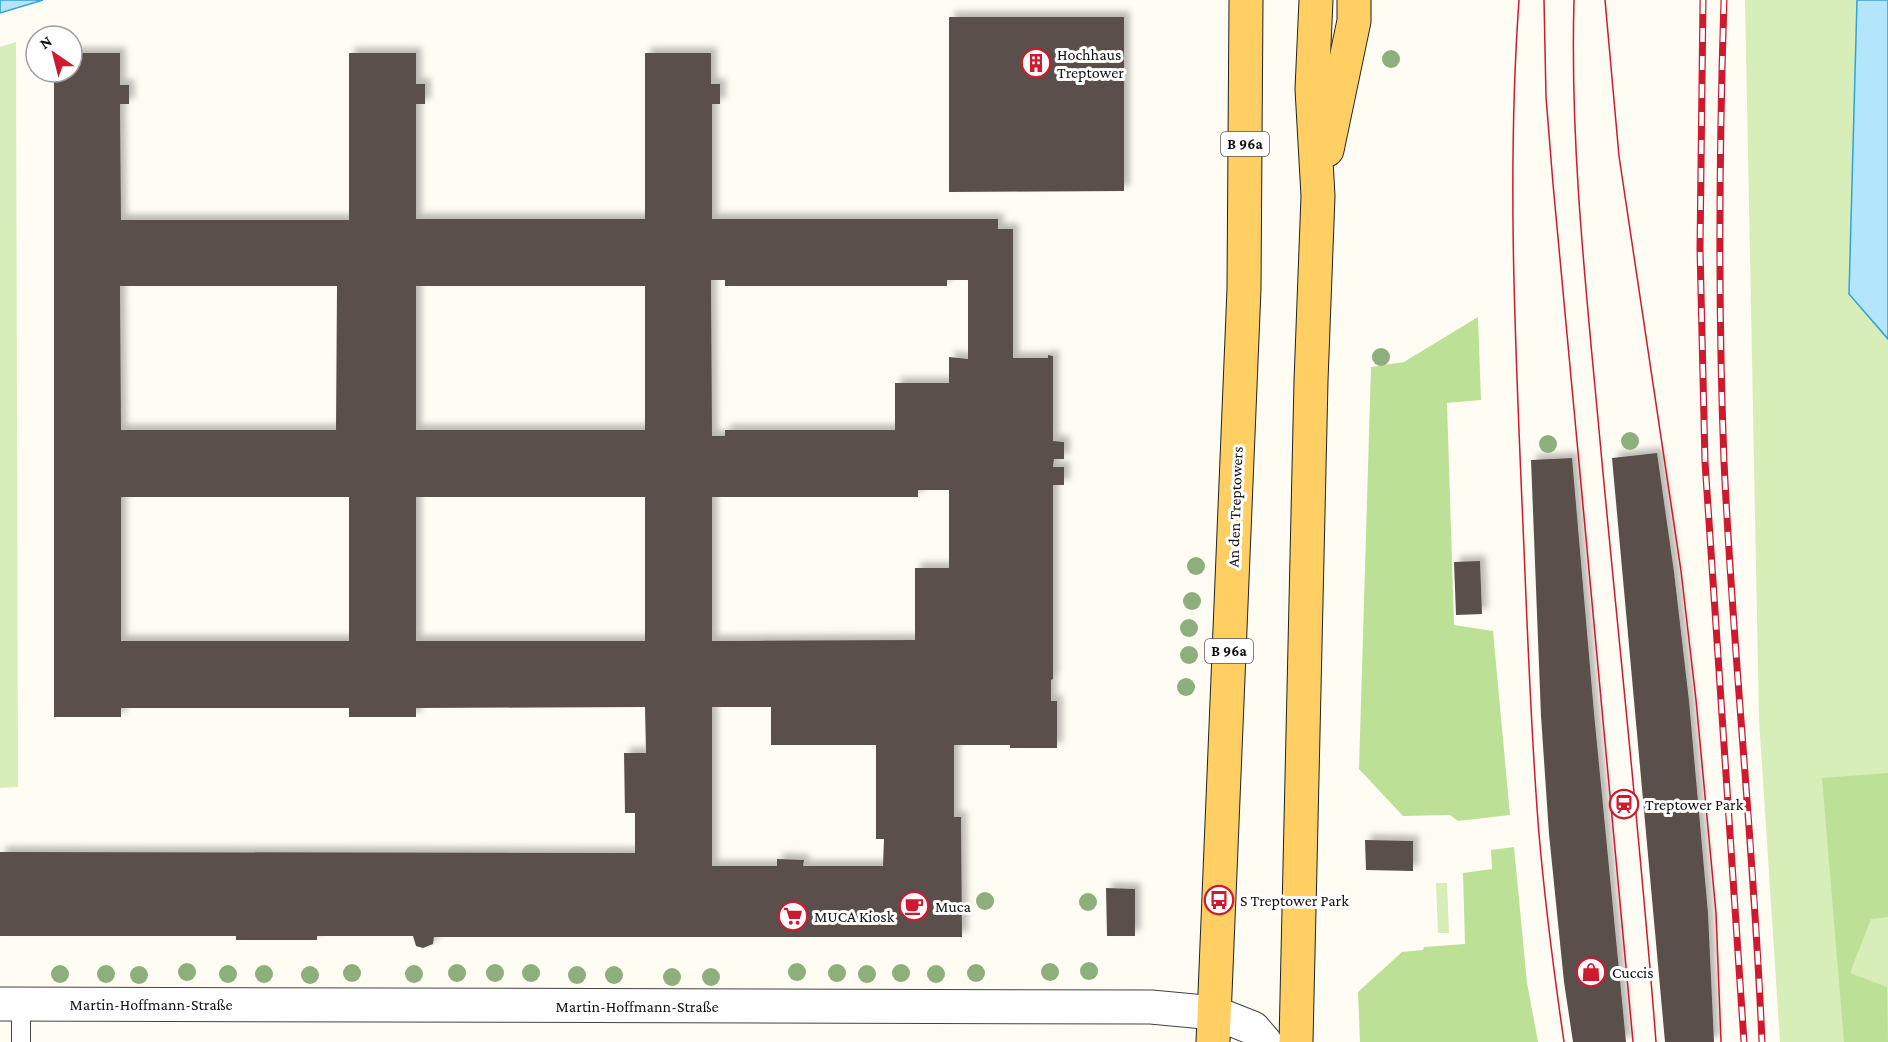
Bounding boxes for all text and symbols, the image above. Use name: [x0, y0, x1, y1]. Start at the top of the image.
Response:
north arrow: [24, 24, 84, 84]
text: N: [36, 32, 55, 52]
place label: Hochhaus Treptower: [1057, 46, 1124, 82]
building icon: Hochhaus Treptower: [1020, 47, 1052, 79]
road number: B 96a: [1221, 132, 1269, 156]
street label: An den Treptowers: [1224, 446, 1247, 568]
road number: B 96a: [1205, 639, 1253, 663]
station icon: Treptower Park: [1608, 788, 1640, 820]
place label: Treptower Park: [1645, 796, 1744, 814]
bus stop icon: S Treptower Park: [1203, 884, 1235, 916]
cafe icon: Muca: [898, 890, 930, 922]
place label: S Treptower Park: [1240, 892, 1349, 910]
place label: Muca: [935, 898, 971, 915]
supermarket icon: MUCA Kiosk: [777, 900, 809, 932]
place label: MUCA Kiosk: [814, 908, 895, 925]
shop icon: Cuccis: [1575, 956, 1607, 988]
place label: Cuccis: [1612, 964, 1654, 981]
street label: Martin-Hoffmann-Straße: [70, 996, 232, 1013]
street label: Martin-Hoffmann-Straße: [556, 998, 718, 1015]

